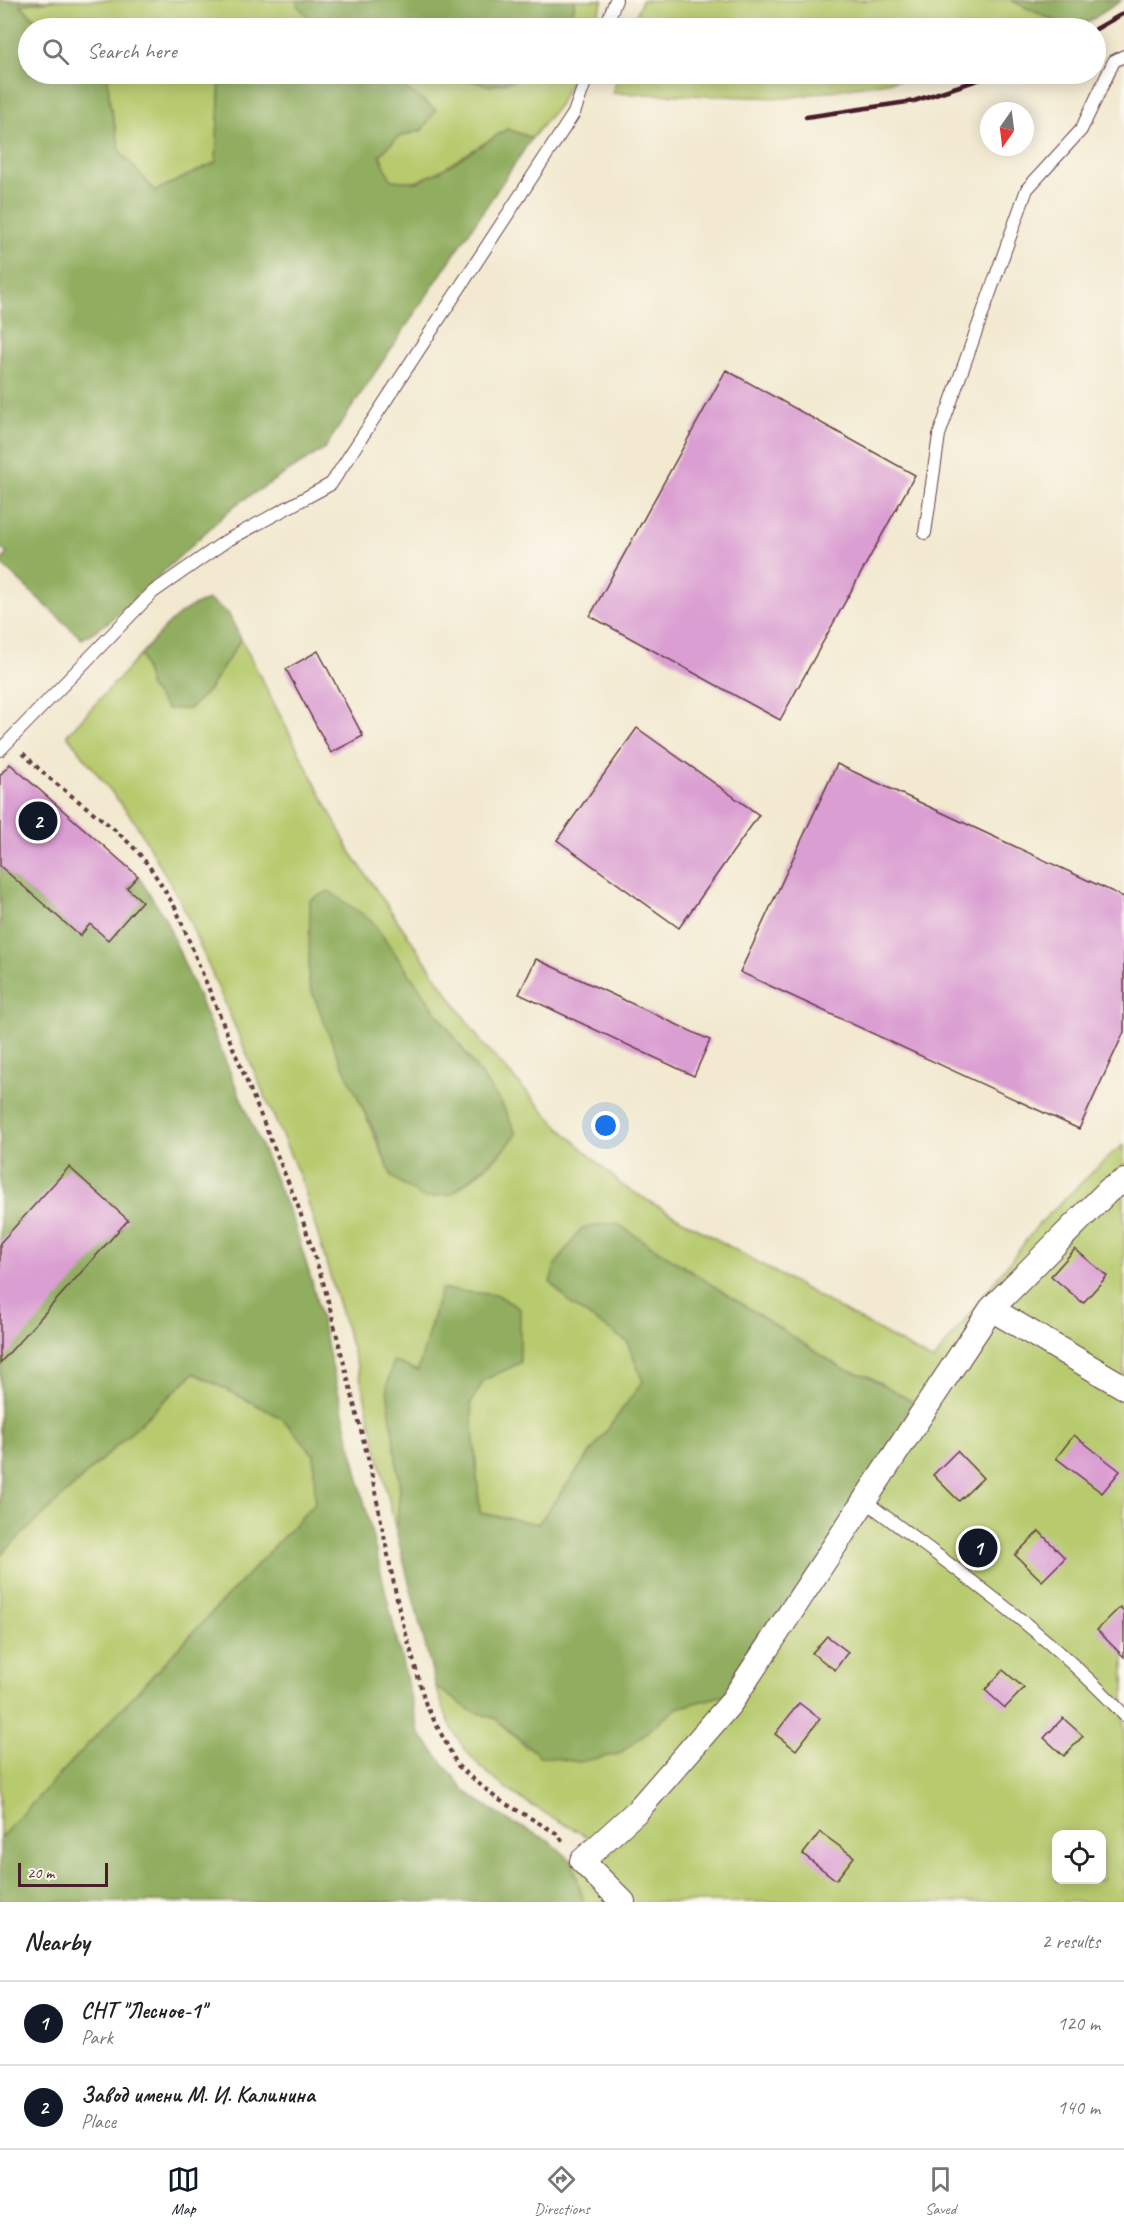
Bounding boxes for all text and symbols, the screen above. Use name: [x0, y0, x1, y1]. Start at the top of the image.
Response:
search box: [18, 18, 1106, 84]
icon: search: [39, 35, 72, 68]
text: Search here: [87, 37, 177, 65]
north arrow: [980, 102, 1034, 156]
pin: 2: [18, 798, 57, 844]
your location: [591, 1111, 620, 1140]
pin: 1: [958, 1526, 998, 1570]
map controls: [1052, 1830, 1106, 1884]
button: locate: [1052, 1830, 1106, 1884]
scale bar: [18, 1860, 108, 1888]
text: 20 m: [27, 1863, 54, 1883]
text: Nearby: [24, 1925, 89, 1958]
text: 2 results: [1041, 1929, 1100, 1954]
text: СНТ "Лесное-1": [81, 1997, 206, 2025]
text: 1: [39, 2011, 48, 2036]
text: 120 m: [1057, 2011, 1100, 2036]
text: Park: [81, 2025, 113, 2050]
text: Завод имени М. И. Калинина: [81, 2081, 315, 2109]
text: 2: [39, 2095, 48, 2120]
text: 140 m: [1057, 2095, 1100, 2120]
text: Place: [81, 2109, 116, 2134]
tab: Map: [167, 2163, 200, 2219]
tab: Directions: [534, 2163, 590, 2219]
tab: Saved: [924, 2163, 957, 2219]

